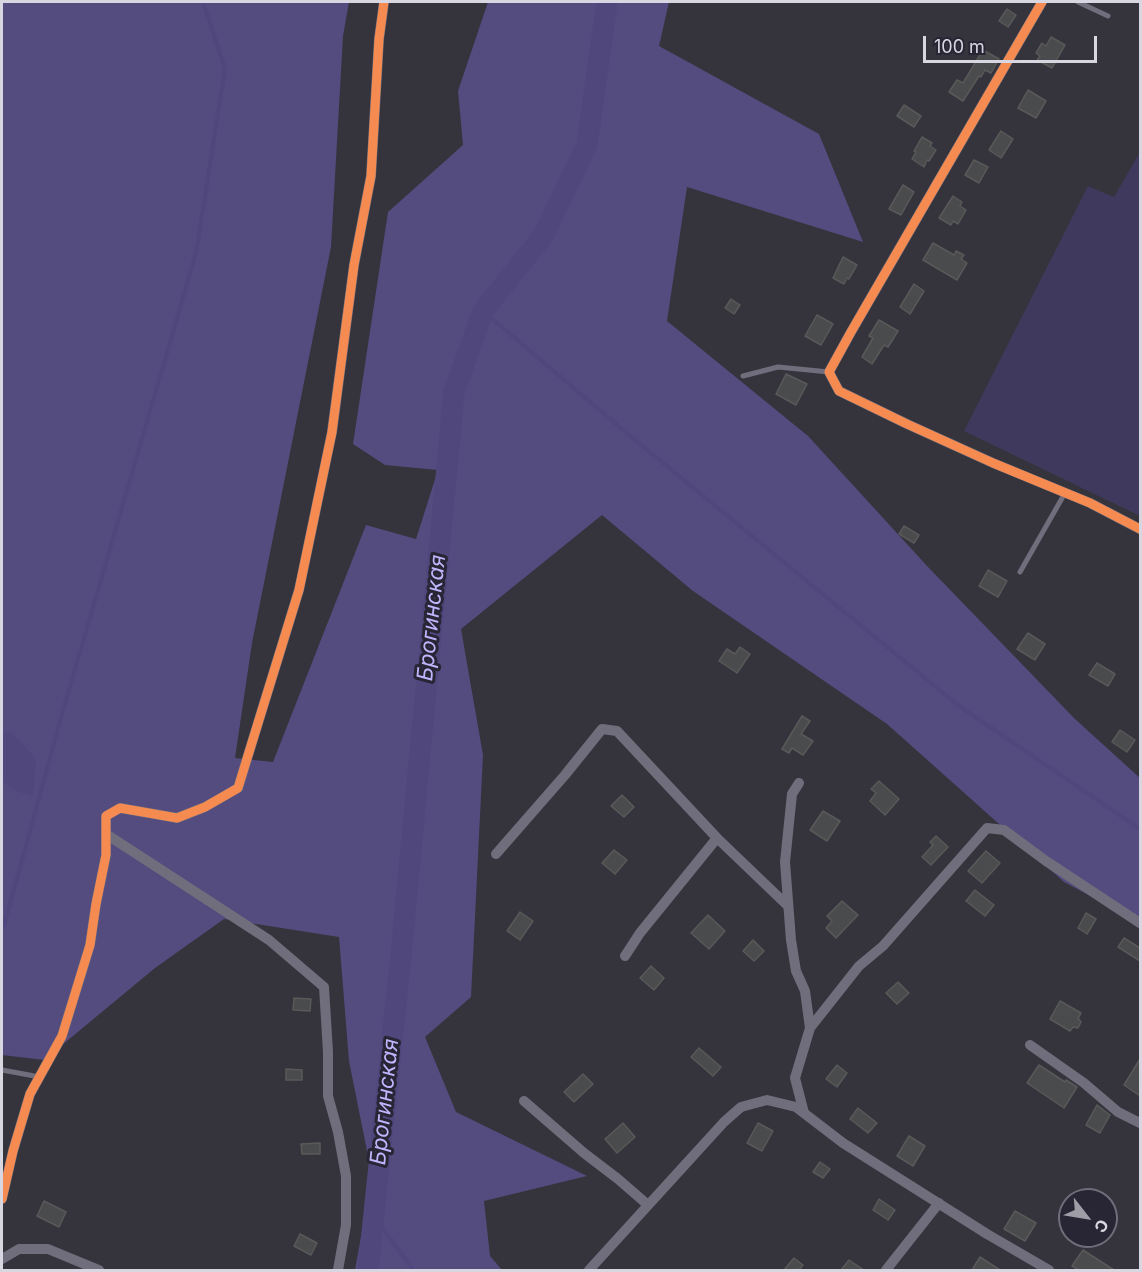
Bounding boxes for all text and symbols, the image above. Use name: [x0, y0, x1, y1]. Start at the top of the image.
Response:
scale bar: [926, 24, 1100, 62]
text: 100 m: [934, 36, 985, 57]
water label: Брогинская: [412, 553, 452, 683]
water label: Брогинская: [365, 1037, 405, 1167]
north arrow: [1058, 1188, 1118, 1248]
text: С: [1090, 1216, 1113, 1236]

